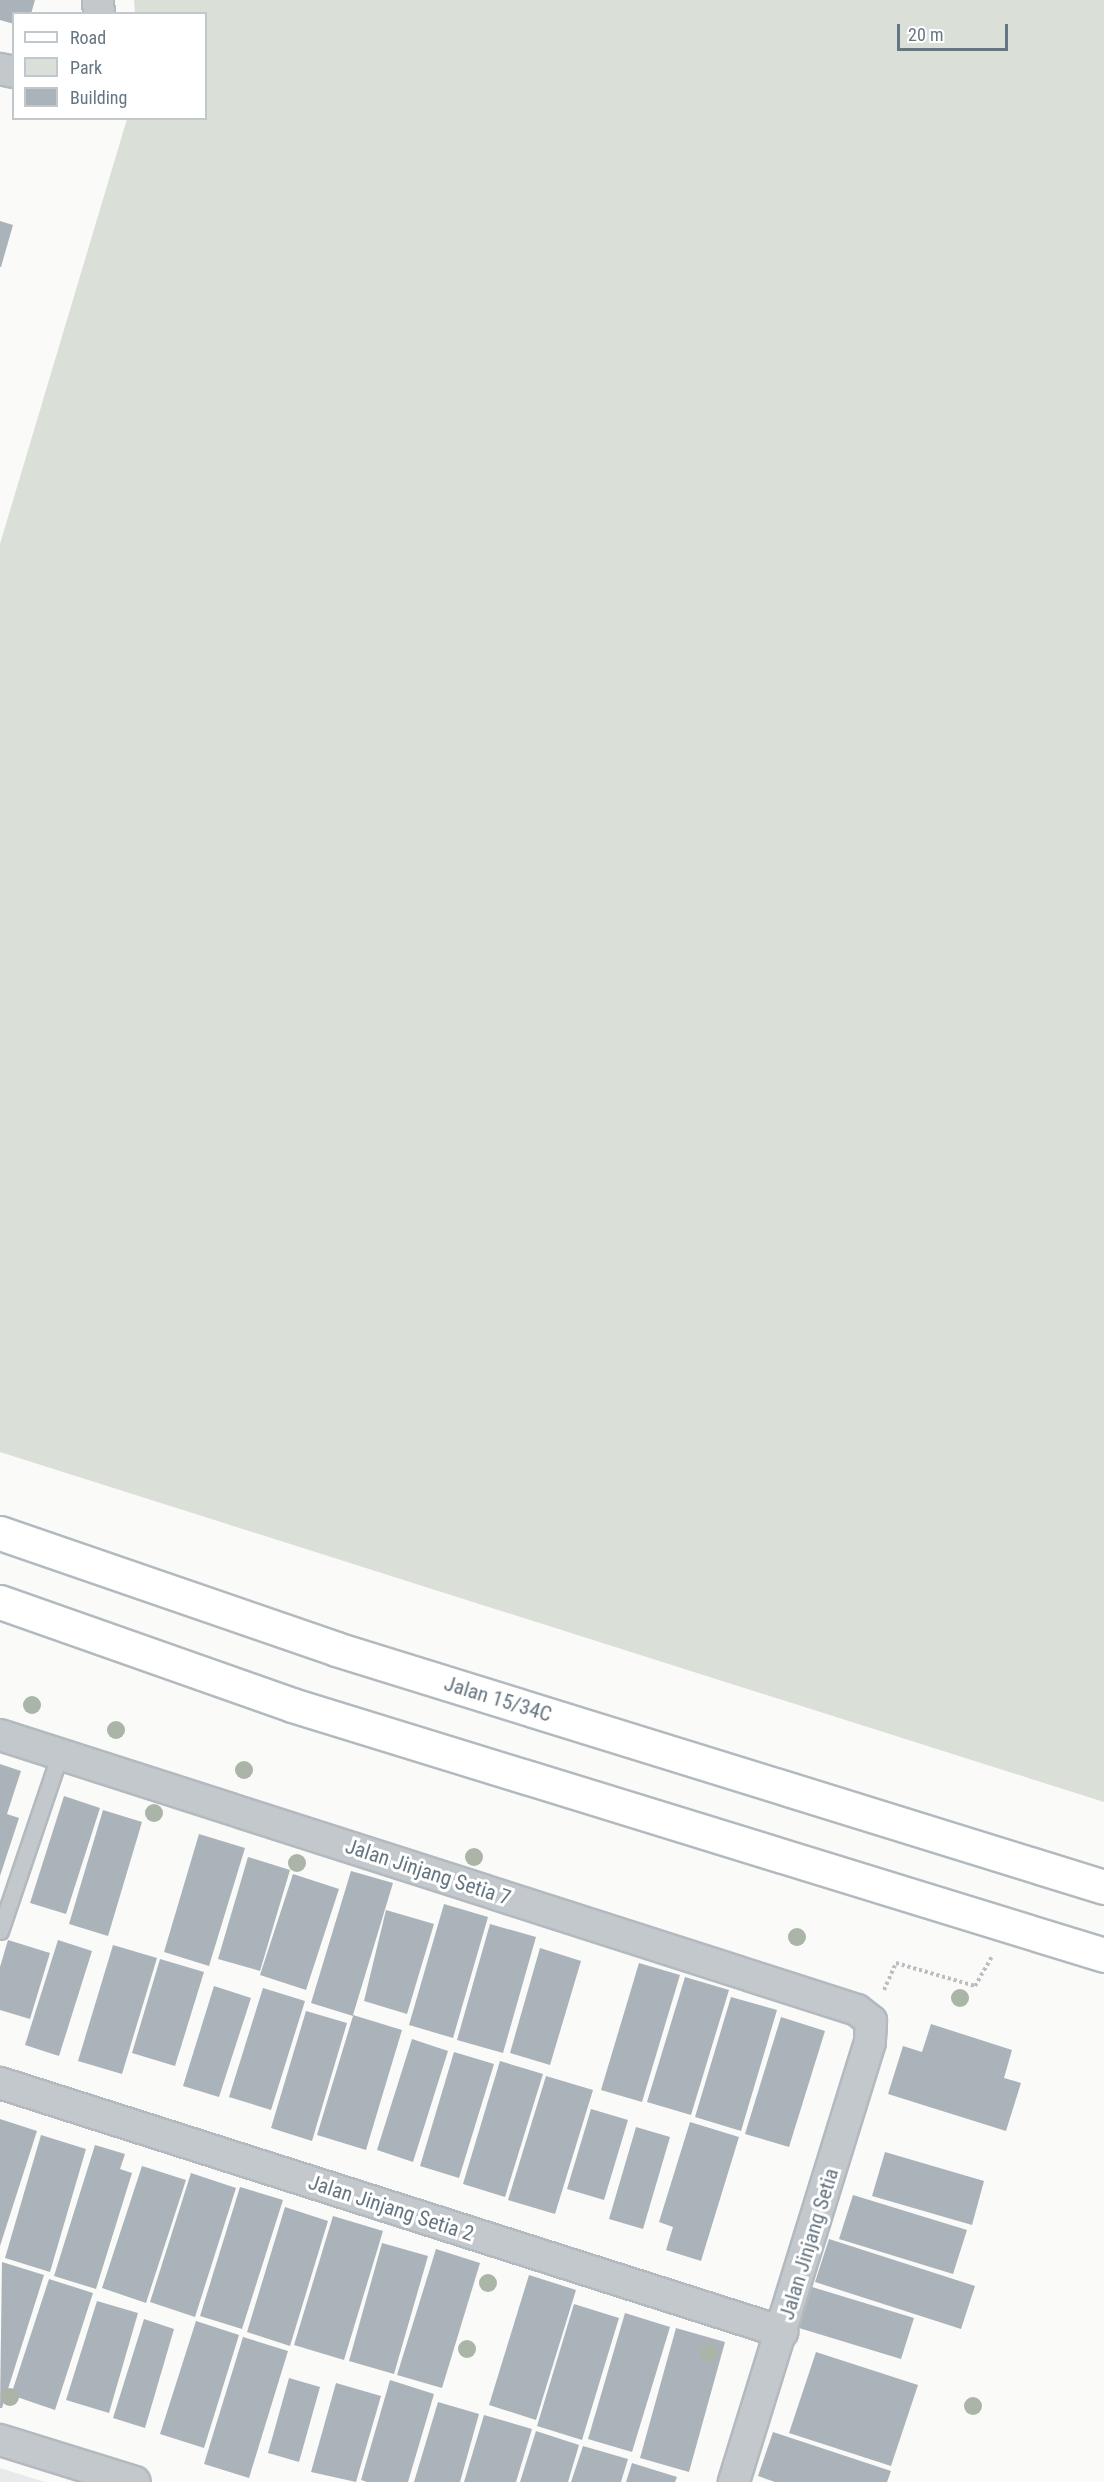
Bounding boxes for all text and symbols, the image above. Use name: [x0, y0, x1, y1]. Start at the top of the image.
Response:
legend: [12, 12, 207, 120]
scale bar: [900, 12, 1011, 50]
text: 20 m: [908, 24, 943, 45]
text: Road: [70, 27, 106, 48]
text: Park: [70, 57, 102, 78]
text: Building: [70, 87, 127, 108]
street label: Jalan 15/34C: [441, 1671, 555, 1727]
street label: Jalan Jinjang Setia 7: [342, 1833, 514, 1911]
street label: Jalan Jinjang Setia: [774, 2165, 844, 2323]
street label: Jalan Jinjang Setia 2: [305, 2169, 477, 2247]

